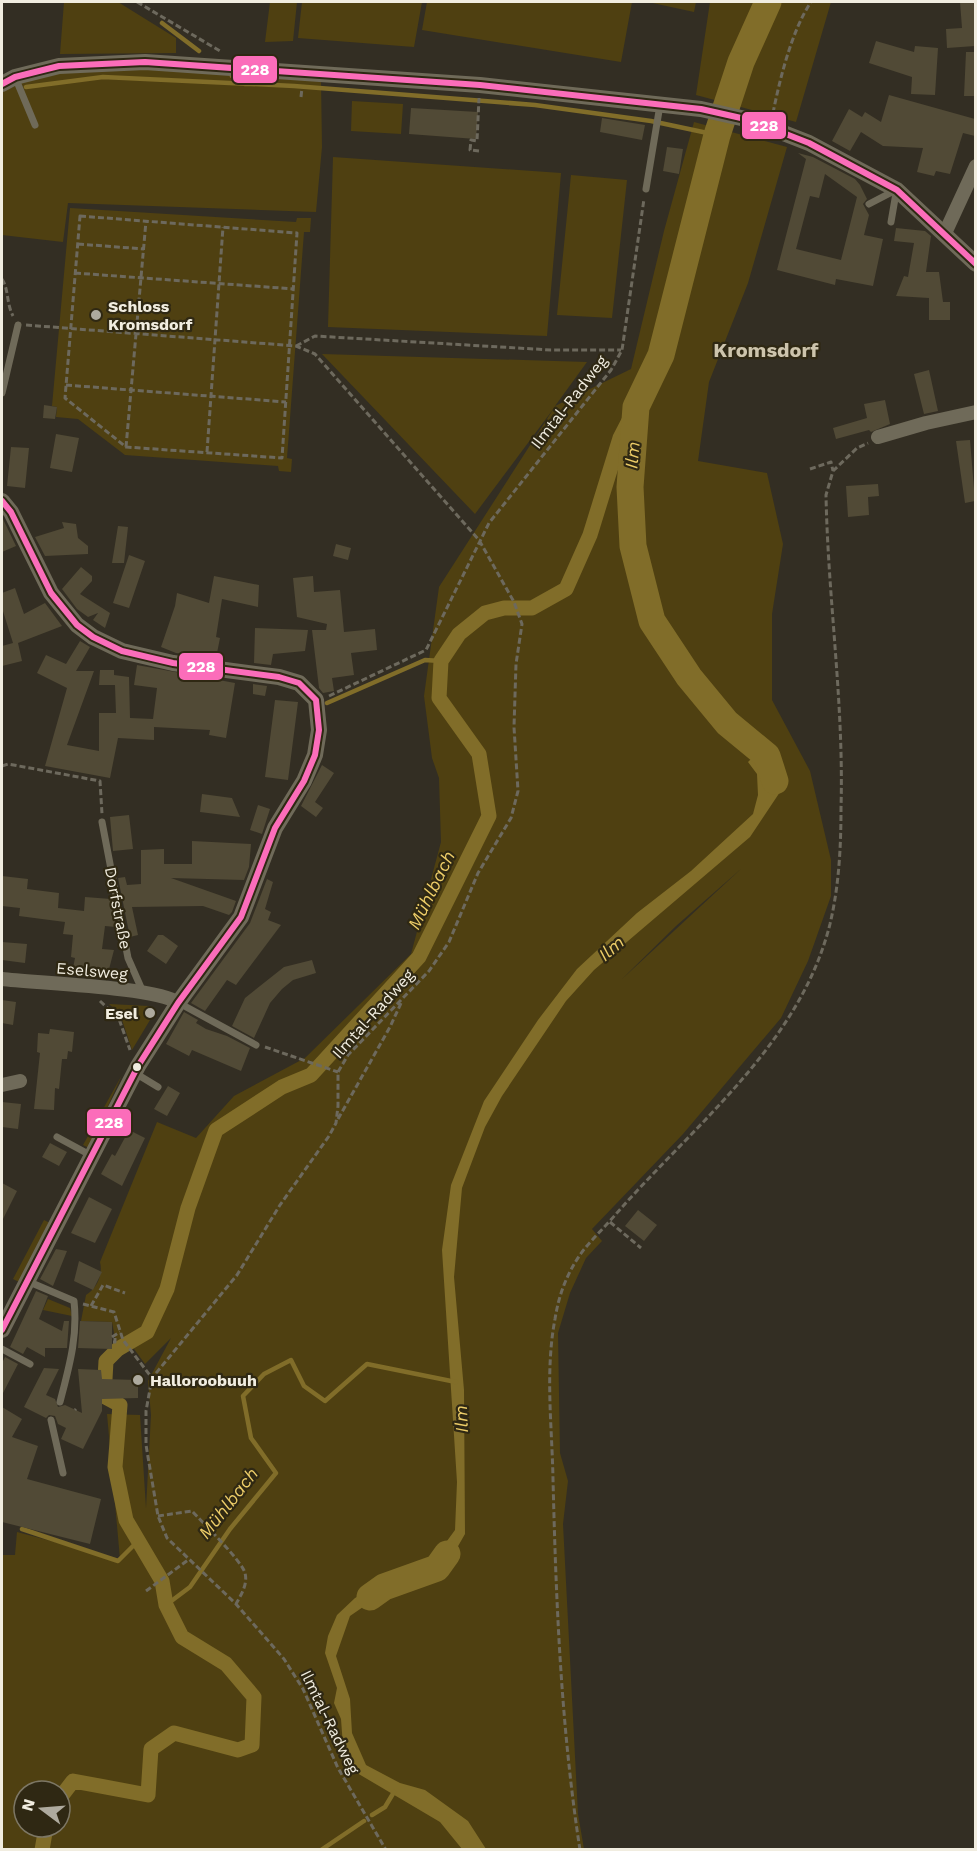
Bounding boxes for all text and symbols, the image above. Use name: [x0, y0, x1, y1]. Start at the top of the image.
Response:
line badge: 228: [232, 55, 278, 84]
text: 228: [240, 60, 270, 79]
line badge: 228: [741, 111, 787, 140]
text: 228: [749, 116, 779, 135]
place label: Schloss Kromsdorf: [108, 297, 193, 334]
marker: Schloss Kromsdorf: [89, 308, 103, 322]
district label: Kromsdorf: [713, 338, 819, 362]
street label: Ilmtal-Radweg: [527, 351, 612, 453]
water label: Ilm: [620, 440, 644, 470]
line badge: 228: [178, 652, 224, 681]
text: 228: [186, 657, 216, 676]
water label: Mühlbach: [403, 847, 459, 933]
street label: Dorfstraße: [101, 865, 135, 951]
water label: Ilm: [594, 931, 628, 965]
street label: Eselsweg: [56, 958, 129, 984]
street label: Ilmtal-Radweg: [328, 965, 418, 1063]
place label: Esel: [105, 1004, 139, 1023]
marker: Esel: [143, 1006, 157, 1020]
unlabelled marker: [131, 1061, 143, 1073]
line badge: 228: [86, 1108, 132, 1137]
text: 228: [94, 1113, 124, 1132]
place label: Halloroobuuh: [150, 1371, 257, 1390]
marker: Halloroobuuh: [131, 1373, 145, 1387]
water label: Ilm: [450, 1405, 472, 1433]
water label: Mühlbach: [194, 1463, 262, 1543]
street label: Ilmtal-Radweg: [297, 1667, 364, 1778]
north arrow: [12, 1779, 72, 1839]
text: N: [17, 1797, 39, 1813]

